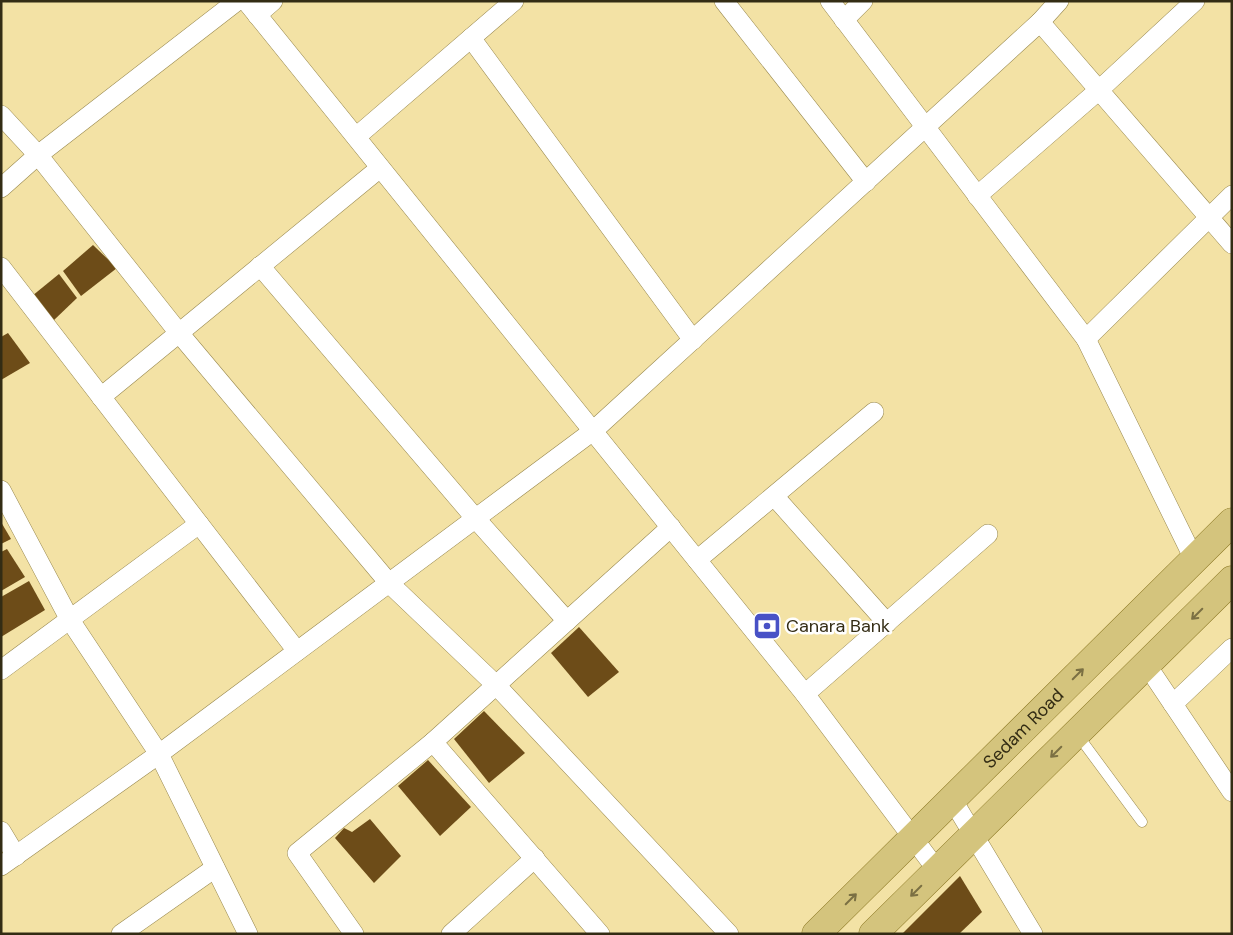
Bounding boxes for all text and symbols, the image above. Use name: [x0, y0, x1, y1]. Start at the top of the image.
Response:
one-way arrow: [1191, 608, 1203, 620]
bank icon: Canara Bank: [752, 611, 782, 641]
place label: Canara Bank: [786, 614, 890, 638]
one-way arrow: [1072, 668, 1084, 680]
street label: Sedam Road: [978, 683, 1069, 774]
one-way arrow: [1050, 746, 1062, 758]
one-way arrow: [910, 885, 922, 897]
one-way arrow: [845, 893, 857, 906]

